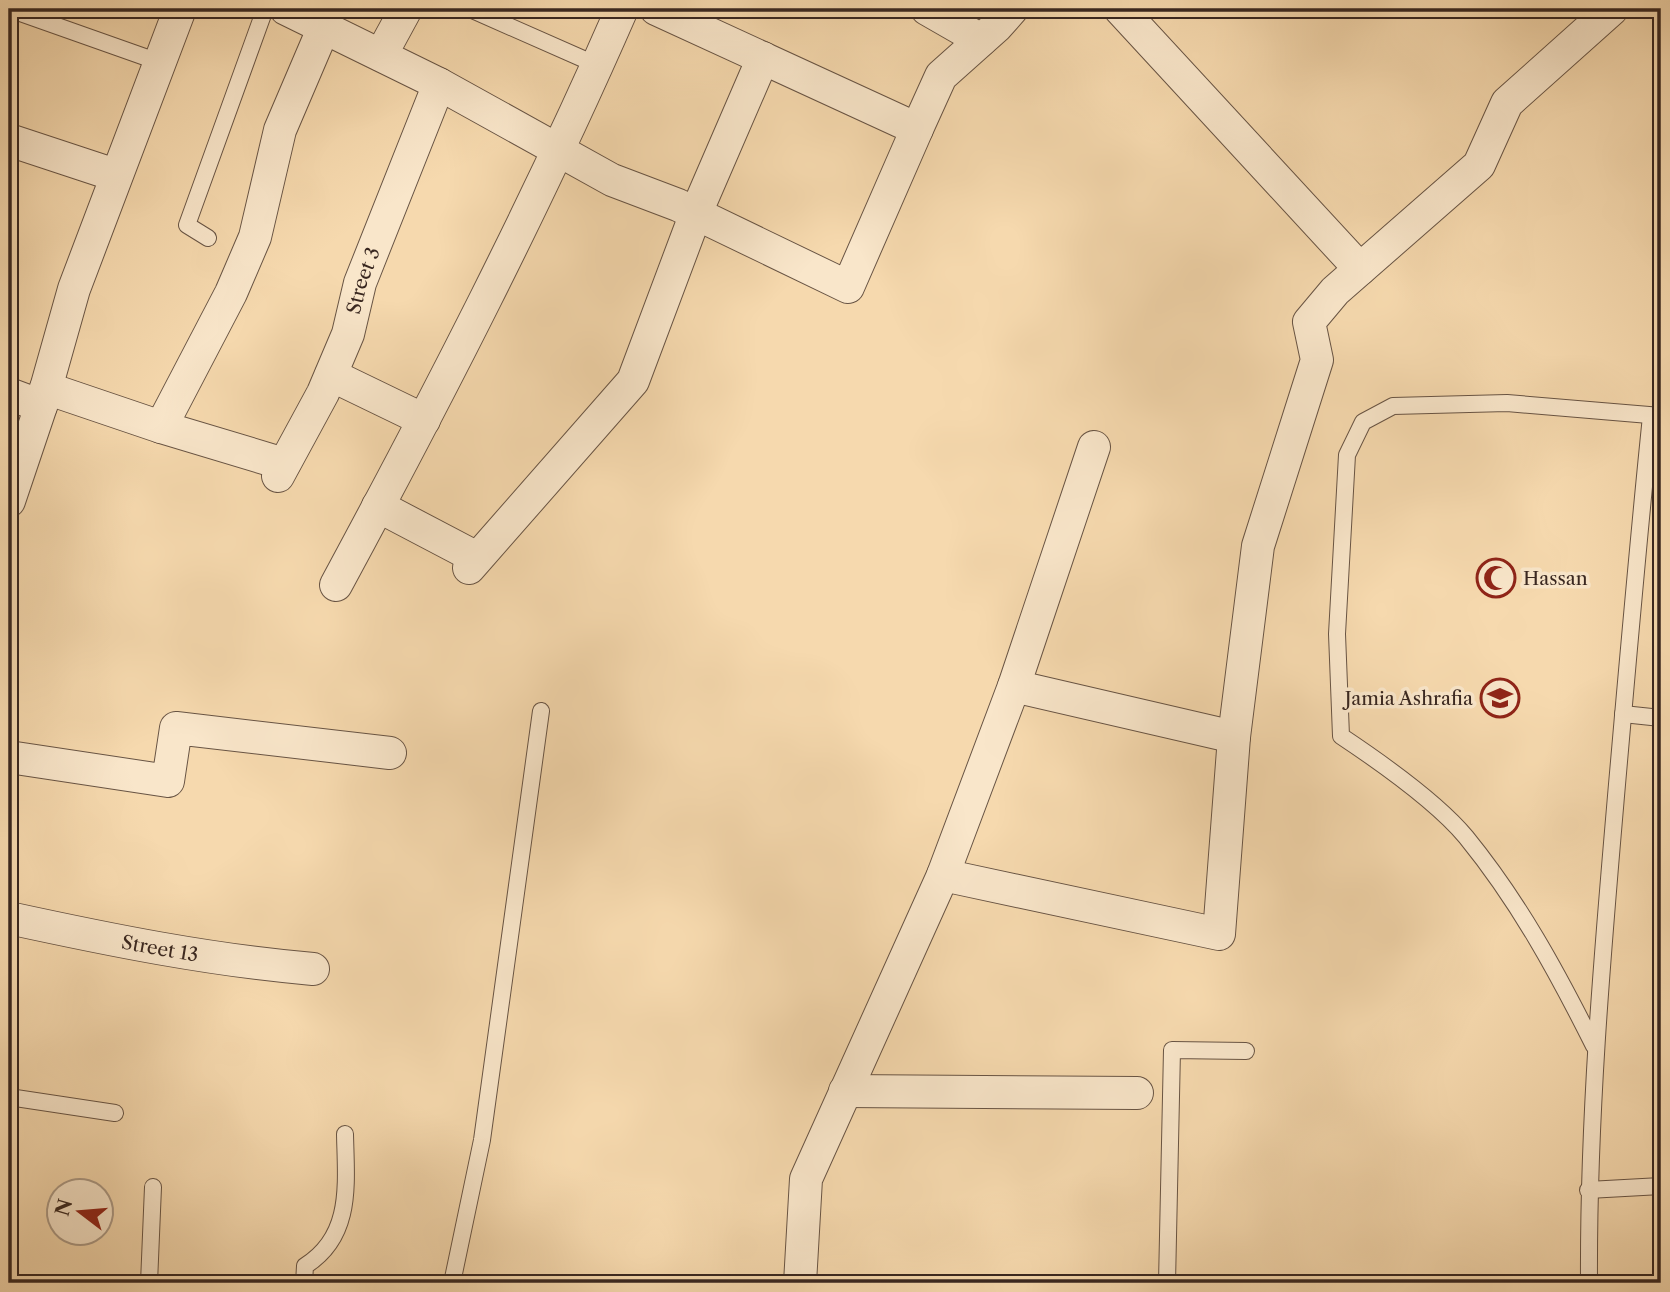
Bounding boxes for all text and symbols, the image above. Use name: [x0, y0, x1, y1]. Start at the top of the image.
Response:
street label: Street 3: [342, 244, 385, 317]
mosque icon: Hassan: [1475, 557, 1517, 599]
place label: Hassan: [1523, 567, 1588, 590]
school or university icon: Jamia Ashrafia: [1479, 677, 1521, 719]
place label: Jamia Ashrafia: [1342, 687, 1473, 710]
street label: Street 13: [120, 931, 200, 967]
north arrow: [46, 1176, 116, 1246]
text: N: [51, 1196, 77, 1219]

